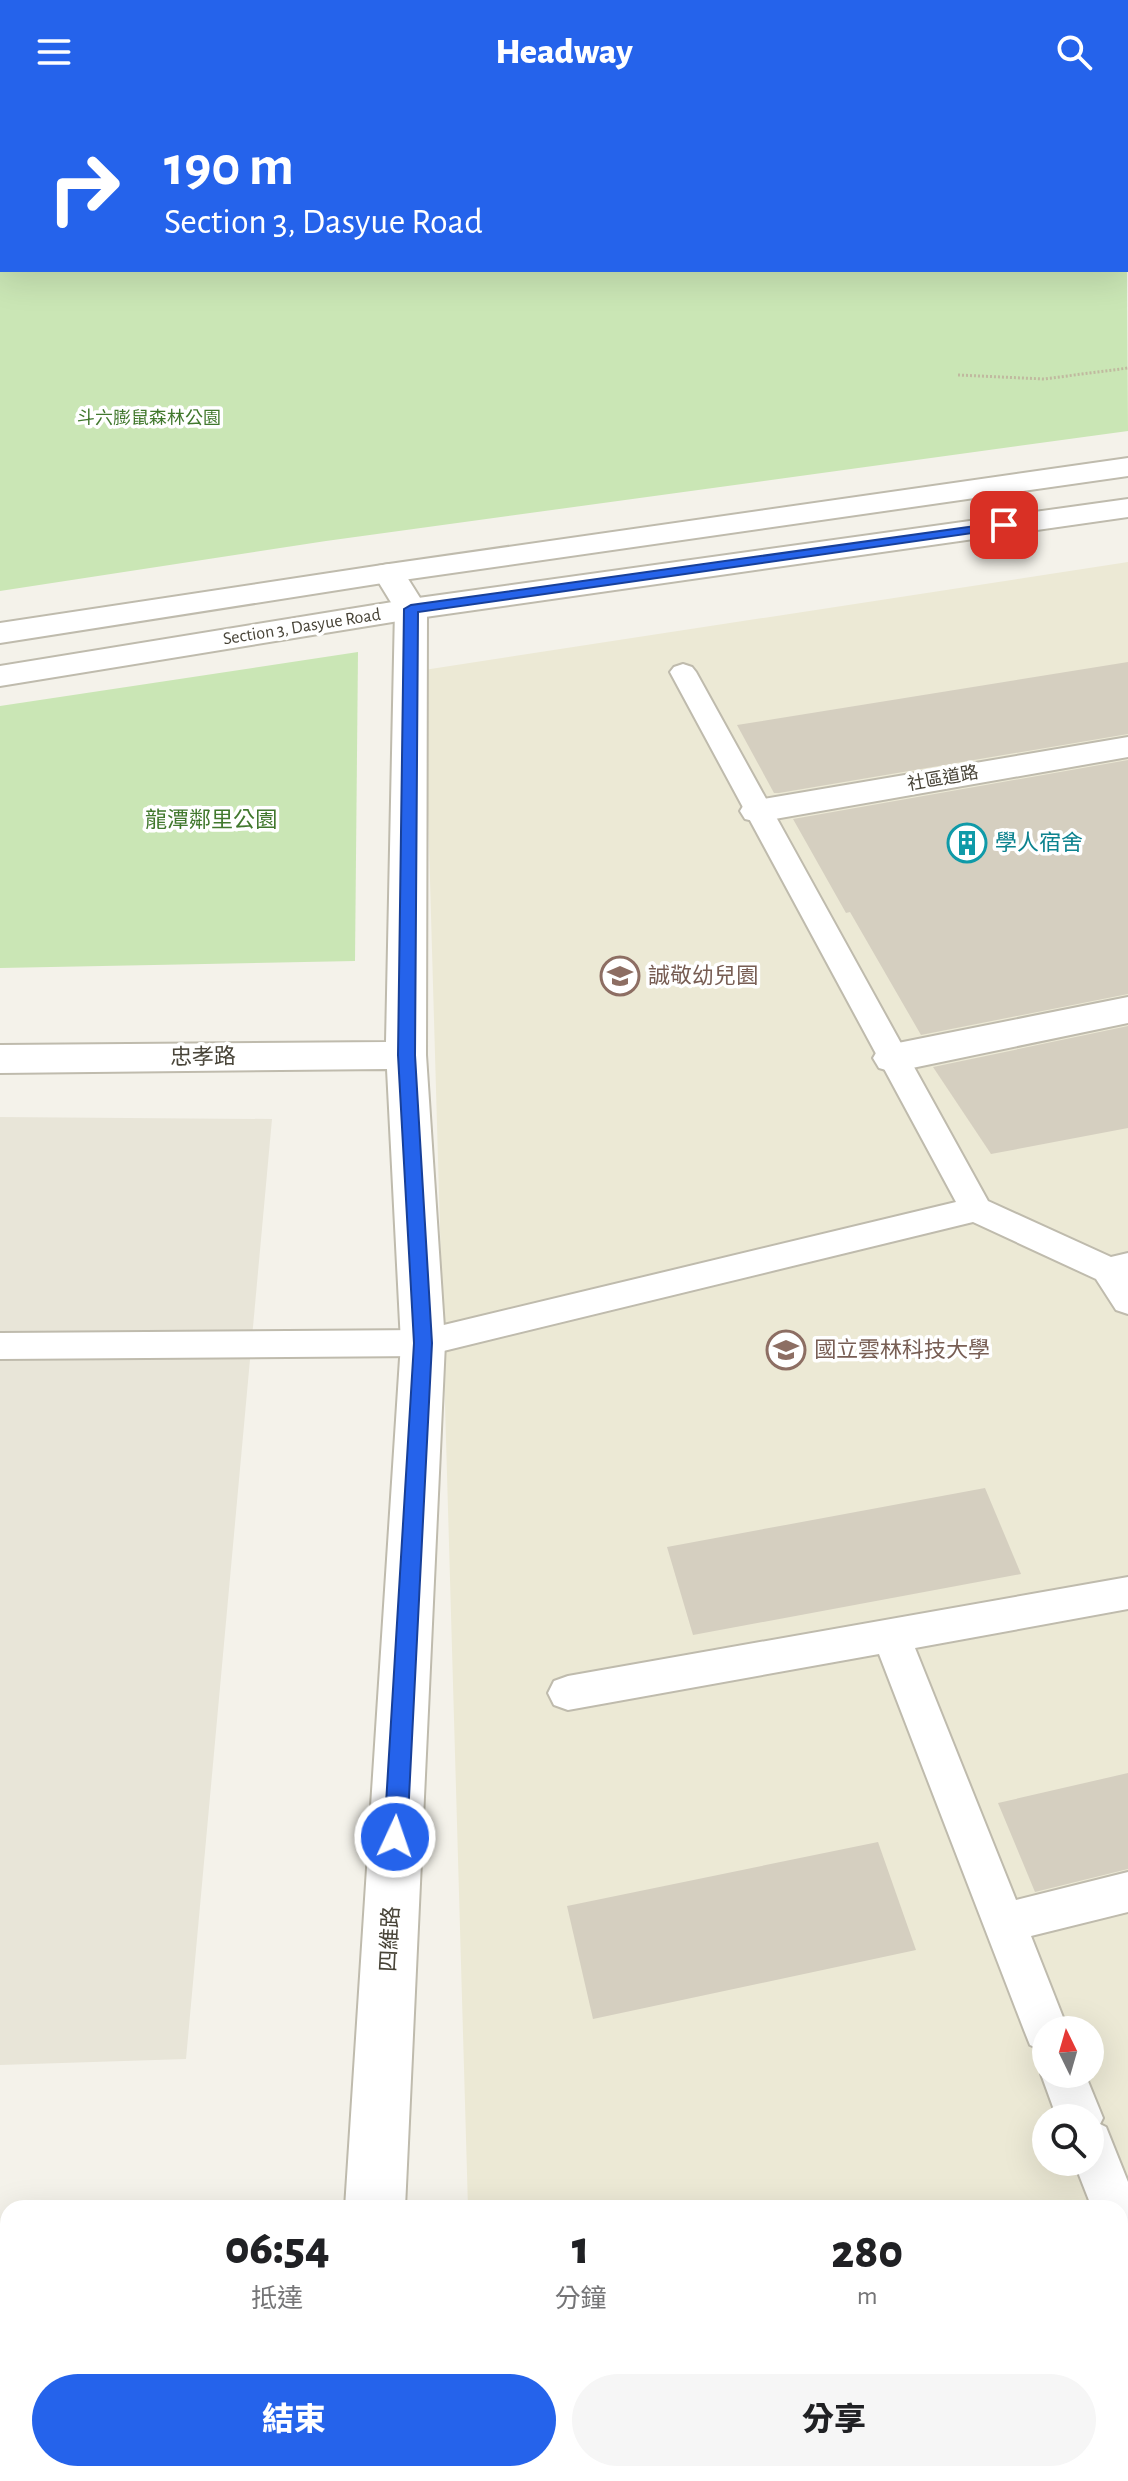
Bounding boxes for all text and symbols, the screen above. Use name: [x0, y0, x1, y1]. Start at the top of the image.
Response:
icon: menu: [32, 30, 76, 74]
icon: search: [1052, 30, 1096, 74]
text: Headway: [495, 34, 633, 70]
icon: right: [32, 136, 136, 240]
text: 190 m: [164, 139, 294, 195]
text: Section 3, Dasyue Road: [164, 204, 483, 240]
park label: 斗六膨鼠森林公園: [77, 408, 221, 428]
pin: [970, 491, 1038, 559]
icon: arrive: [982, 503, 1026, 547]
street label: Section 3, Dasyue Road: [222, 606, 382, 648]
street label: 社區道路: [906, 762, 980, 794]
park label: 龍潭鄰里公園: [145, 808, 277, 831]
building icon: 學人宿舍: [946, 822, 988, 864]
place label: 學人宿舍: [995, 831, 1083, 854]
school or university icon: 誠敬幼兒園: [599, 955, 641, 997]
place label: 誠敬幼兒園: [648, 964, 758, 987]
street label: 忠孝路: [170, 1044, 236, 1069]
school or university icon: 國立雲林科技大學: [765, 1329, 807, 1371]
place label: 國立雲林科技大學: [814, 1338, 990, 1361]
position arrow: [353, 1795, 437, 1879]
street label: 四維路: [376, 1905, 403, 1973]
north arrow: [1032, 2016, 1104, 2088]
map controls: [1032, 2016, 1104, 2176]
button: search: [1032, 2104, 1104, 2176]
text: 06:54: [225, 2225, 330, 2273]
text: 1: [572, 2225, 589, 2273]
text: 280: [831, 2229, 903, 2277]
text: m: [857, 2283, 878, 2309]
text: 抵達: [251, 2286, 303, 2312]
text: 分鐘: [554, 2286, 607, 2312]
button: 結束: [32, 2374, 556, 2466]
button: 分享: [572, 2374, 1096, 2466]

